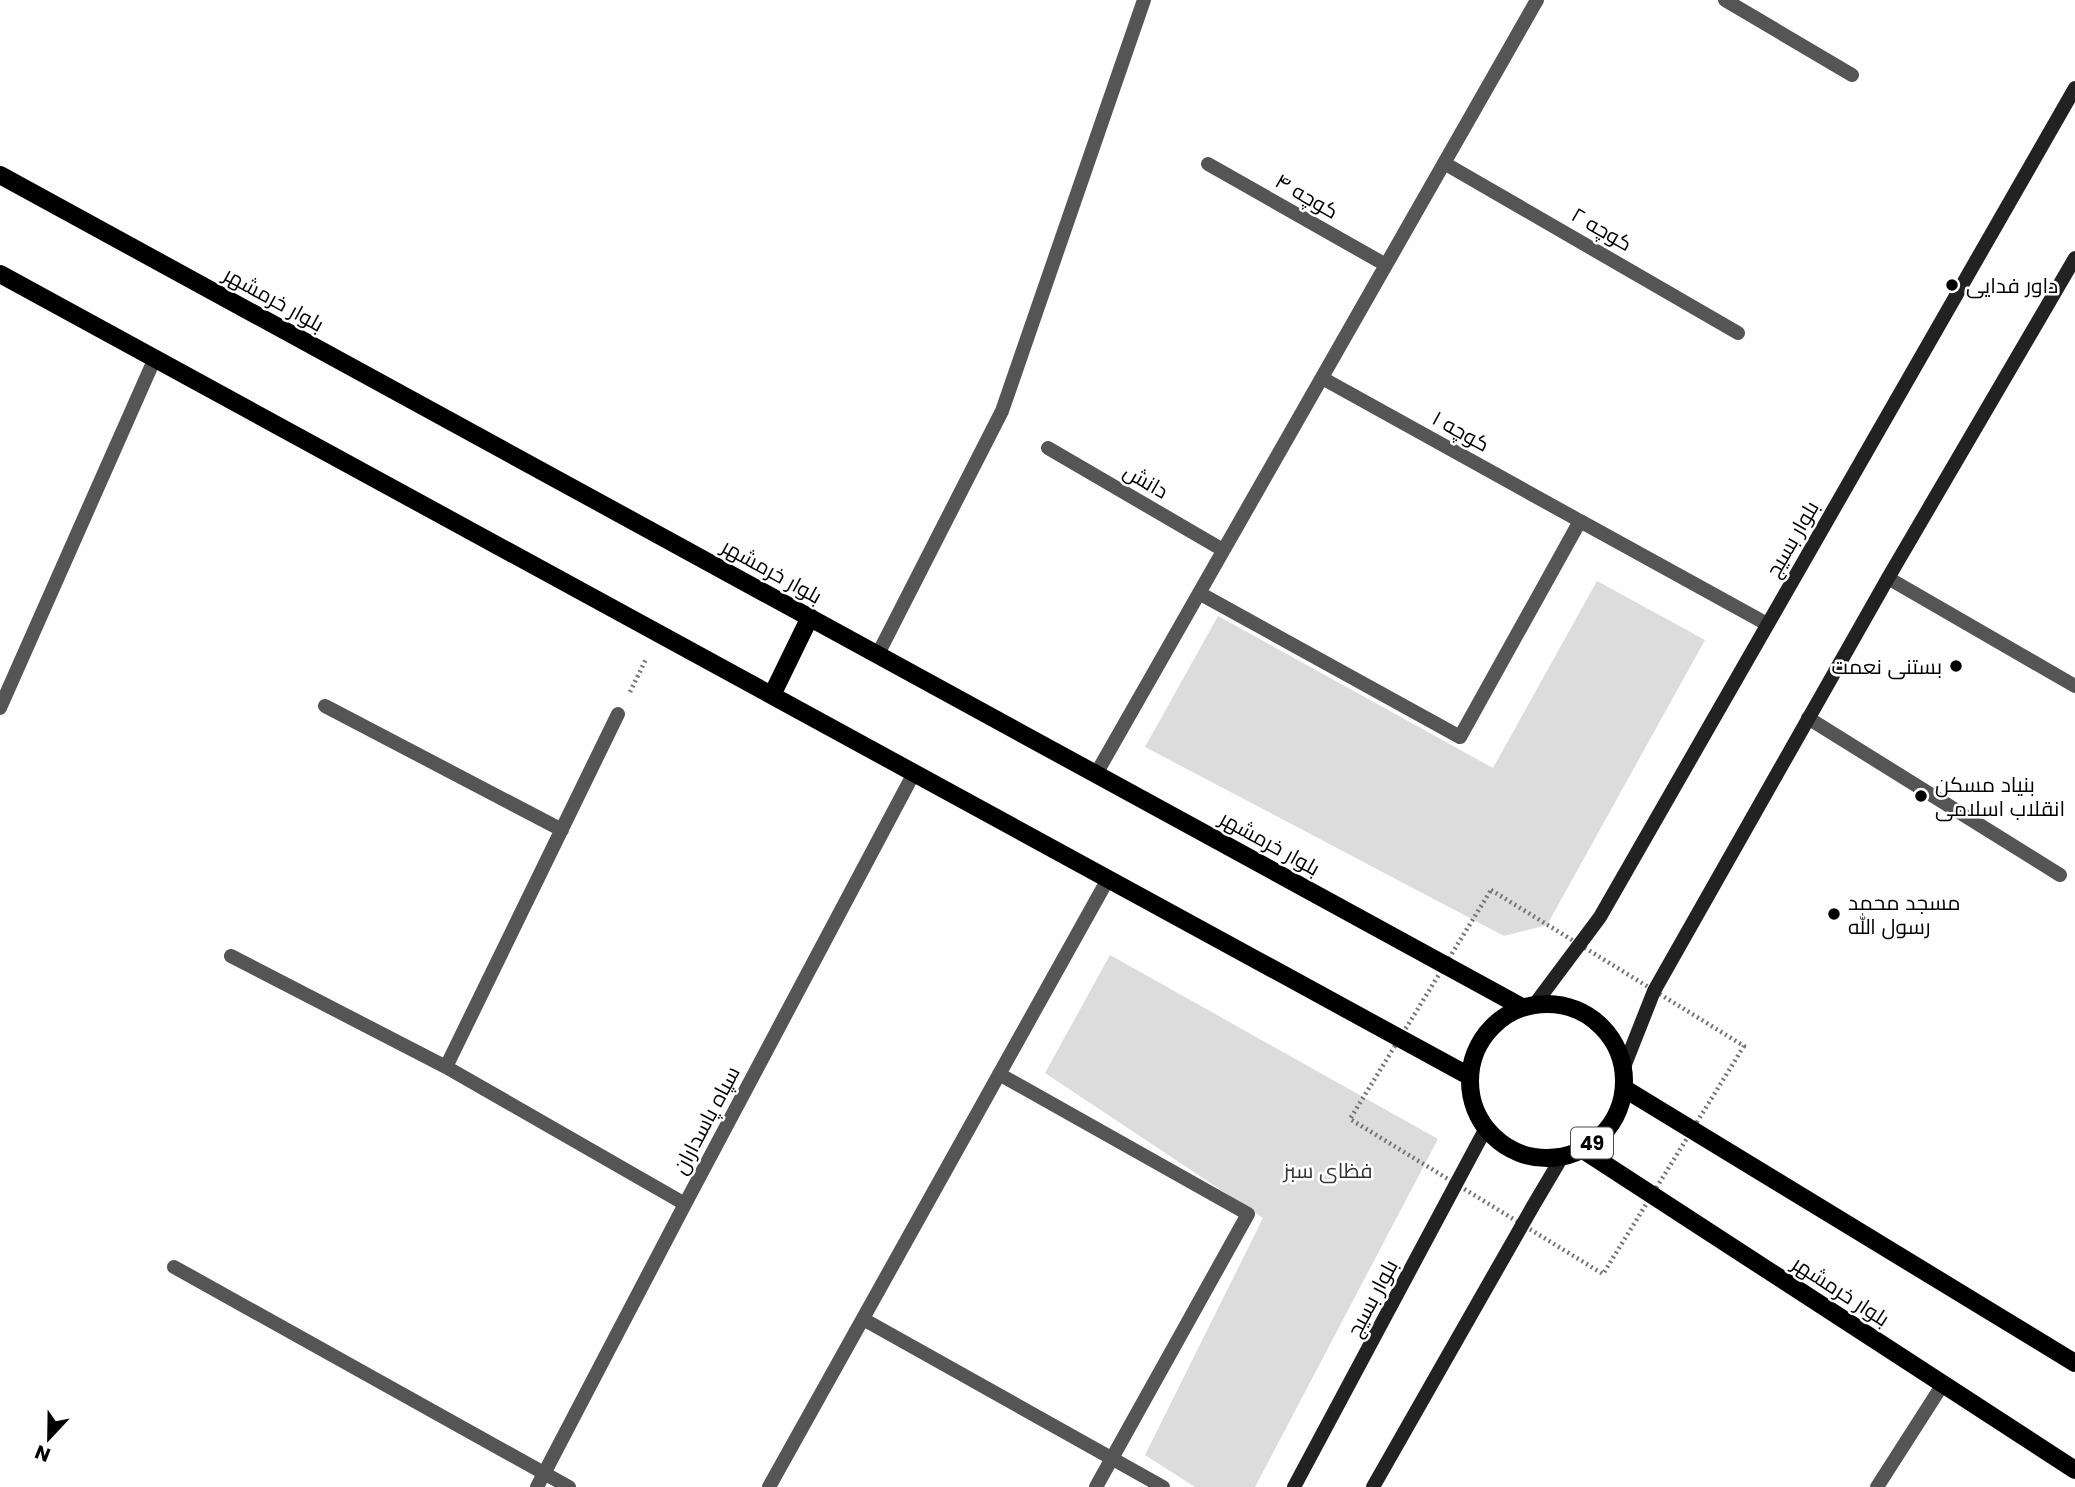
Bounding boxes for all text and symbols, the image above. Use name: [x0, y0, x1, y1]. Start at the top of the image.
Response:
street label: کوچه ۴: [1270, 166, 1344, 226]
street label: کوچه ۲: [1566, 200, 1638, 258]
street label: بلوار خرمشهر: [218, 259, 329, 339]
place label: داور فدایی: [1966, 271, 2058, 300]
marker: داور فدایی: [1944, 277, 1960, 293]
street label: کوچه ۱: [1427, 403, 1495, 459]
street label: دانش: [1118, 457, 1174, 505]
street label: بلوار بسیج: [1758, 495, 1826, 583]
street label: بلوار خرمشهر: [716, 531, 827, 611]
place label: بستنی نعمت: [1832, 652, 1942, 681]
marker: بستنی نعمت: [1948, 658, 1964, 674]
place label: بنیاد مسکن انقلاب اسلامی: [1935, 770, 2065, 823]
marker: بنیاد مسکن انقلاب اسلامی: [1913, 788, 1929, 804]
street label: بلوار خرمشهر: [1214, 803, 1325, 883]
place label: مسجد محمد رسول الله: [1848, 888, 1961, 941]
marker: مسجد محمد رسول الله: [1826, 906, 1842, 922]
street label: سپاه پاسداران: [665, 1061, 747, 1179]
road number: 49: [1571, 1128, 1613, 1158]
park label: فظای سبز: [1283, 1156, 1372, 1185]
street label: بلوار خرمشهر: [1786, 1248, 1895, 1333]
street label: بلوار بسیج: [1339, 1254, 1405, 1342]
north arrow: [14, 1403, 84, 1473]
text: N: [31, 1438, 55, 1468]

